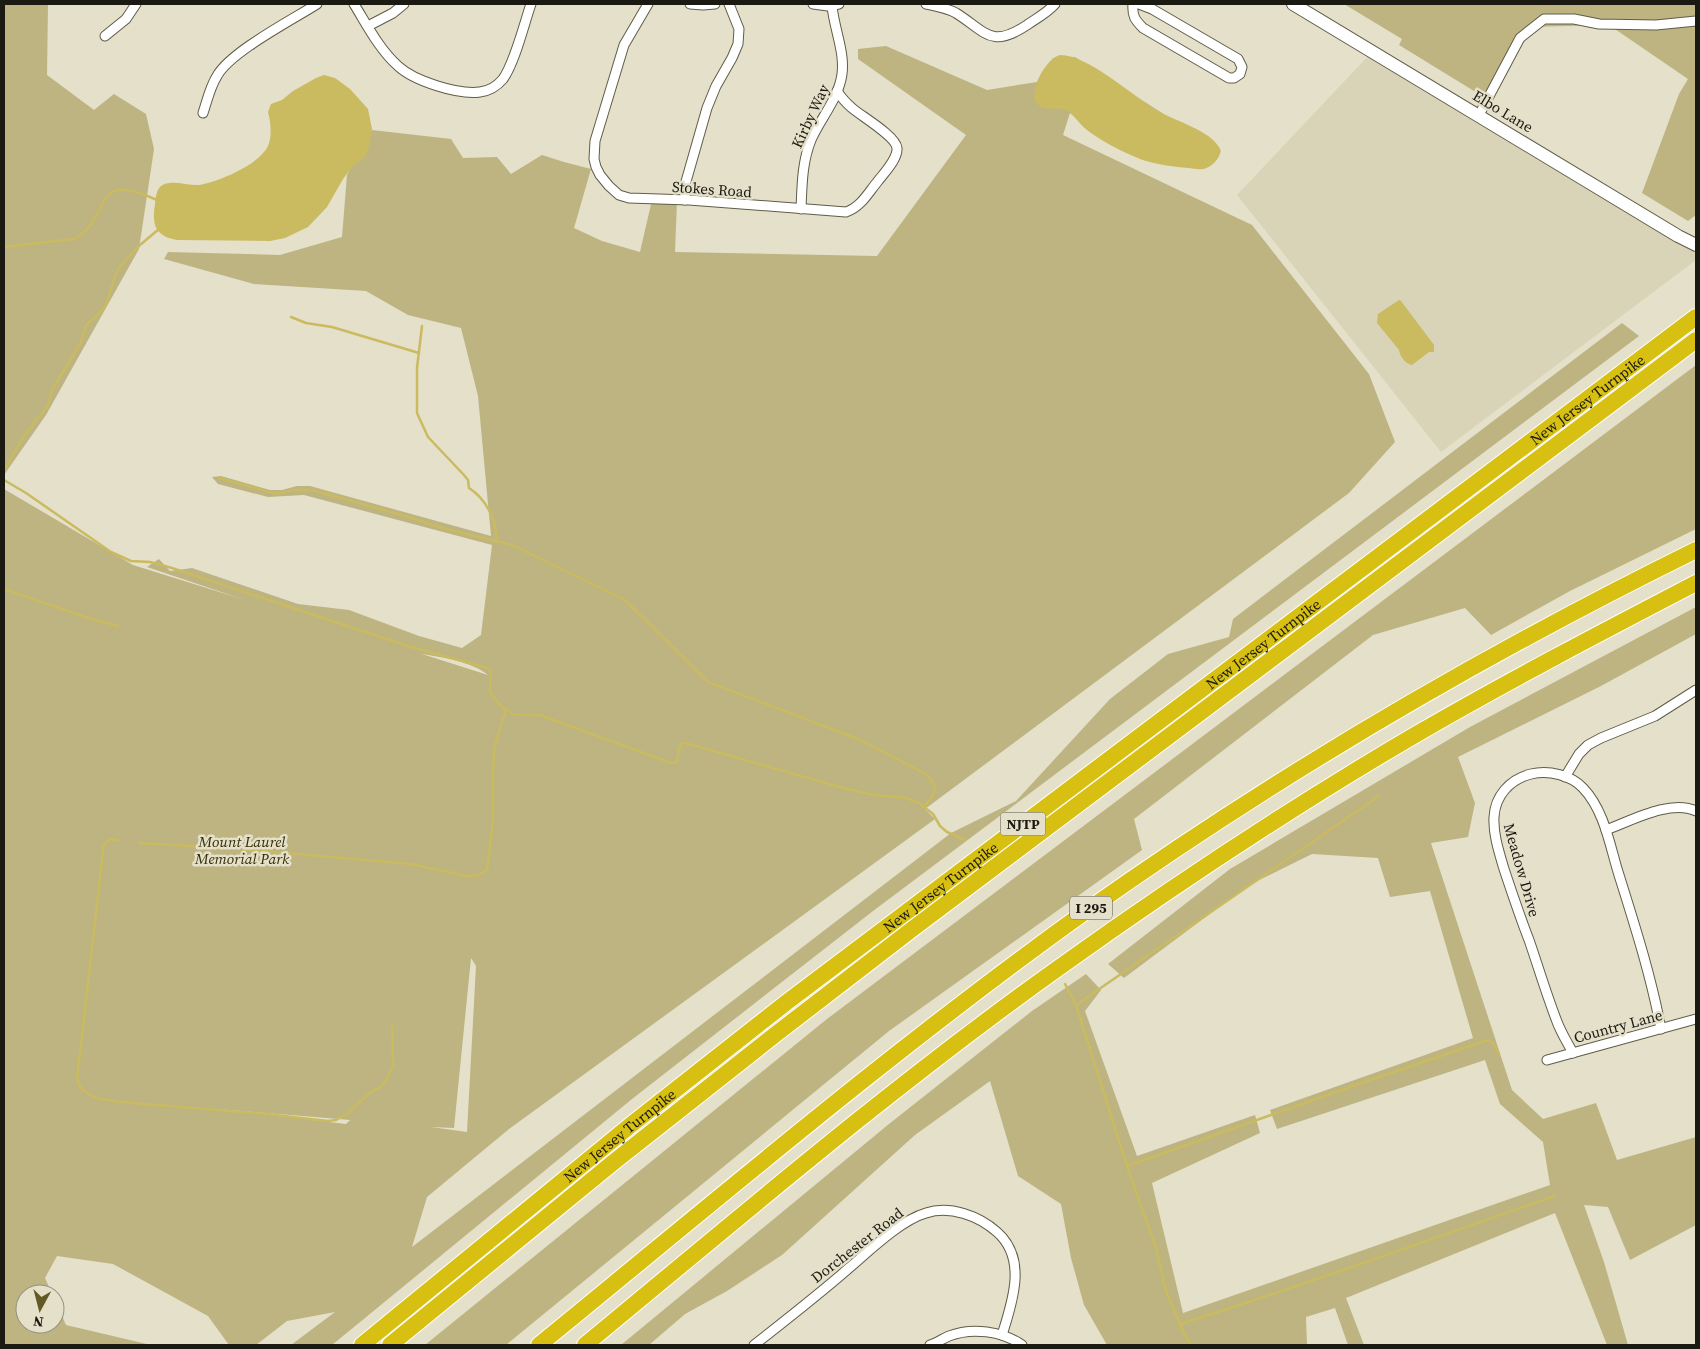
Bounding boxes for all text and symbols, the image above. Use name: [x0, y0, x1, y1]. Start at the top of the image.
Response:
street label: Kirby Way: [786, 80, 834, 151]
street label: Elbo Lane: [1469, 85, 1537, 137]
street label: Stokes Road: [671, 176, 753, 202]
street label: New Jersey Turnpike: [1525, 349, 1649, 449]
street label: New Jersey Turnpike: [1201, 593, 1325, 694]
road number: NJTP: [1000, 812, 1046, 836]
street label: Meadow Drive: [1499, 821, 1545, 919]
park label: Mount Laurel Memorial Park: [194, 831, 290, 869]
street label: New Jersey Turnpike: [878, 836, 1002, 937]
road number: I 295: [1070, 896, 1112, 920]
street label: Country Lane: [1571, 1004, 1665, 1048]
street label: New Jersey Turnpike: [558, 1083, 680, 1187]
street label: Dorchester Road: [806, 1202, 908, 1288]
north arrow: [15, 1284, 65, 1334]
text: N: [32, 1311, 45, 1332]

